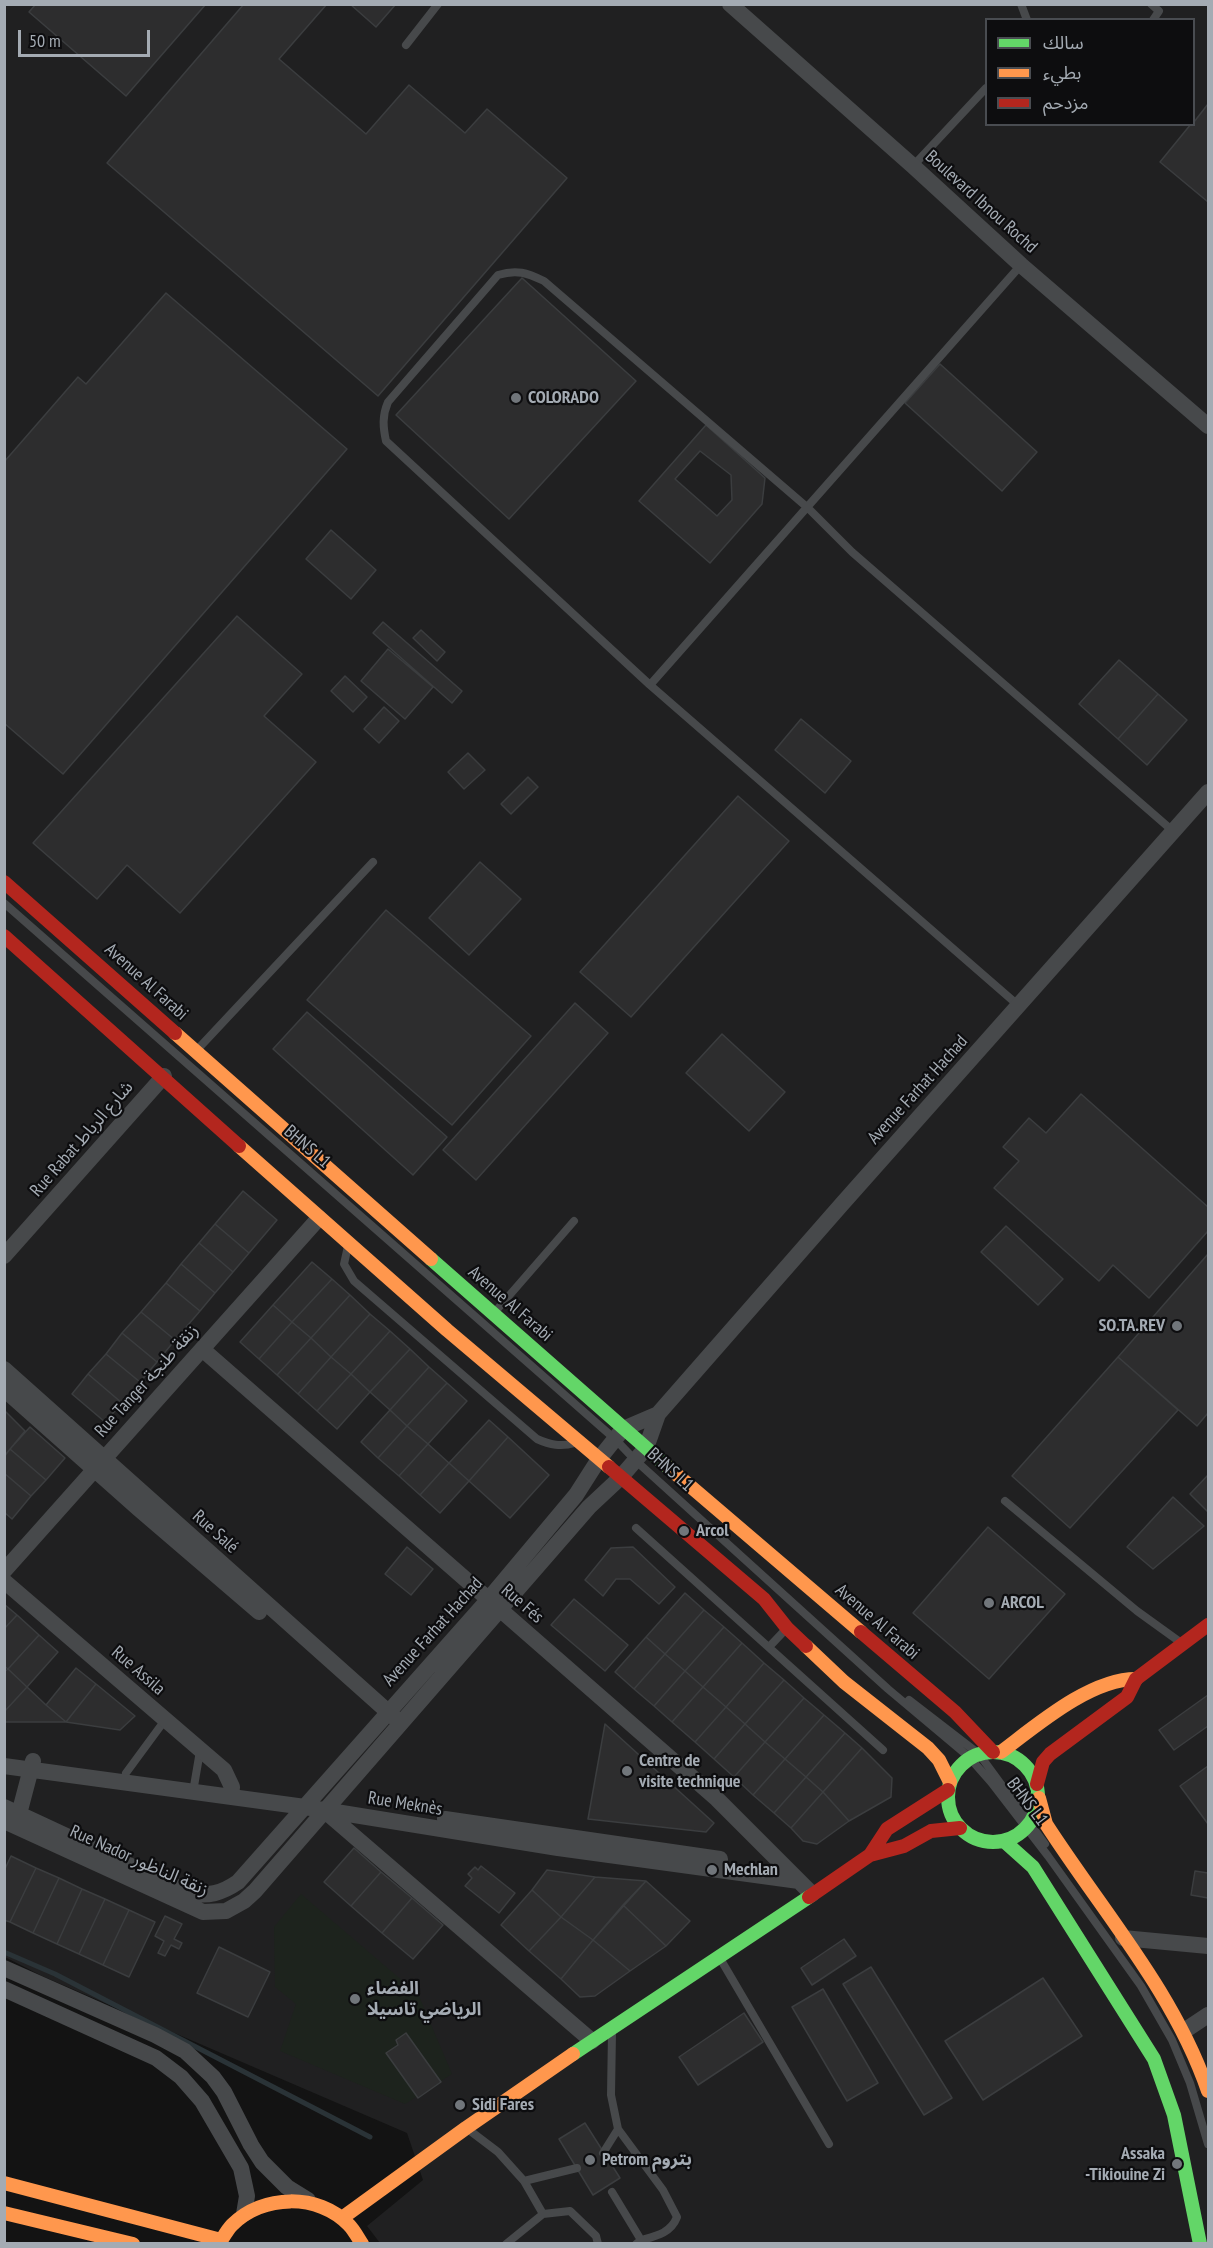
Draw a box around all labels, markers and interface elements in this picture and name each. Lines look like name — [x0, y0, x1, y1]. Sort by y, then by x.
scale bar — [21, 18, 153, 56]
legend — [985, 18, 1195, 126]
text: 50 m — [29, 29, 61, 52]
text: سالك — [1043, 31, 1084, 54]
text: بطيء — [1043, 61, 1081, 84]
text: مزدحم — [1043, 91, 1088, 114]
street label: Boulevard Ibnou Rochd — [921, 146, 1041, 258]
place label: COLORADO — [528, 387, 599, 409]
marker: COLORADO — [509, 391, 523, 405]
street label: Avenue Al Farabi — [100, 939, 192, 1025]
street label: Avenue Farhat Hachad — [863, 1031, 973, 1149]
street label: Rue Rabat شارع الرباط — [26, 1077, 138, 1201]
street label: BHNS L1 — [279, 1121, 335, 1173]
street label: Avenue Al Farabi — [464, 1262, 556, 1346]
place label: SO.TA.REV — [1098, 1315, 1165, 1337]
marker: SO.TA.REV — [1170, 1319, 1184, 1333]
street label: Rue Tanger زنقة طنجة — [91, 1320, 203, 1442]
street label: BHNS L1 — [642, 1444, 698, 1496]
street label: Rue Salé — [188, 1506, 242, 1558]
place label: Arcol — [696, 1520, 729, 1542]
marker: Arcol — [677, 1524, 691, 1538]
street label: Avenue Farhat Hachad — [378, 1573, 488, 1691]
street label: Rue Fés — [497, 1580, 547, 1628]
street label: Avenue Al Farabi — [831, 1580, 923, 1664]
place label: ARCOL — [1001, 1592, 1044, 1614]
marker: ARCOL — [982, 1596, 996, 1610]
street label: Rue Assila — [107, 1642, 169, 1700]
place label: Centre de visite technique — [639, 1750, 740, 1792]
marker: Centre de visite technique — [620, 1764, 634, 1778]
street label: BHNS L1 — [1002, 1774, 1052, 1830]
street label: Rue Meknès — [366, 1787, 444, 1821]
street label: Rue Nador زنقة الناظور — [67, 1821, 211, 1901]
place label: Mechlan — [724, 1859, 778, 1881]
marker: Mechlan — [705, 1863, 719, 1877]
place label: الفضاء الرياضي تاسيلا — [367, 1978, 482, 2020]
marker: الفضاء الرياضي تاسيلا — [348, 1992, 362, 2006]
place label: Sidi Fares — [472, 2094, 534, 2116]
marker: Sidi Fares — [453, 2098, 467, 2112]
place label: Assaka -Tikiouine Zi — [1085, 2143, 1165, 2186]
place label: Petrom بتروم — [602, 2149, 692, 2171]
marker: Petrom بتروم — [583, 2153, 597, 2167]
marker: Assaka -Tikiouine Zi — [1170, 2157, 1184, 2171]

